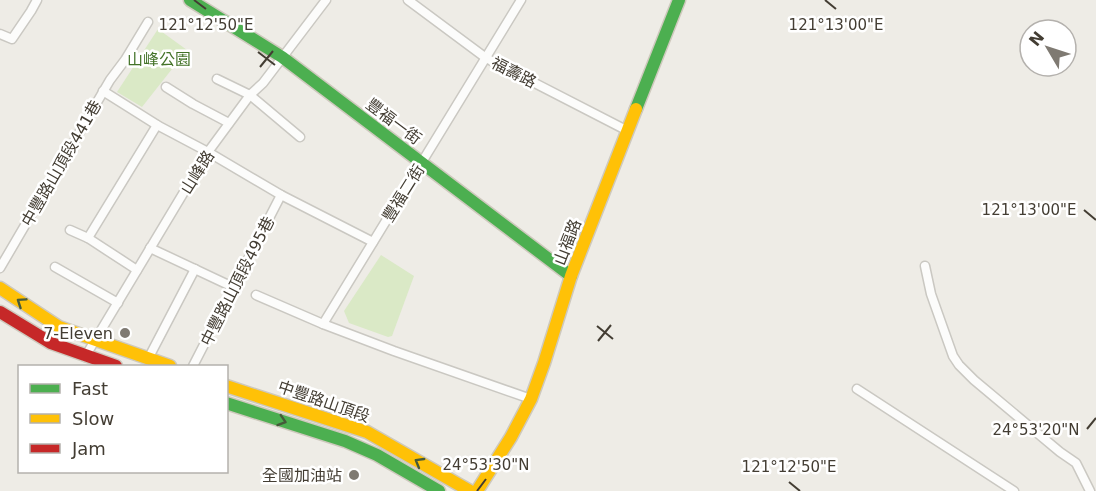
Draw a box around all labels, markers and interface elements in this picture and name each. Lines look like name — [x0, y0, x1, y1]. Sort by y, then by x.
text: 121°12'50"E — [159, 16, 253, 34]
text: 121°13'00"E — [789, 16, 883, 34]
north arrow — [1018, 18, 1078, 78]
text: N — [1025, 28, 1048, 50]
park label: 山峰公園 — [127, 50, 191, 69]
street label: 福壽路 — [488, 53, 539, 92]
street label: 豐福一街 — [362, 95, 425, 148]
street label: 中豐路山頂段441巷 — [18, 97, 105, 230]
street label: 山峰路 — [177, 147, 218, 198]
street label: 豐福二街 — [378, 161, 428, 225]
text: 121°13'00"E — [982, 201, 1076, 219]
street label: 中豐路山頂段495巷 — [197, 213, 278, 349]
street label: 山福路 — [550, 216, 585, 268]
one-way arrow — [16, 298, 27, 309]
place label: 7-Eleven — [43, 324, 113, 343]
marker: 7-Eleven — [118, 326, 132, 340]
legend — [18, 365, 228, 473]
street label: 中豐路山頂段 — [275, 377, 372, 426]
text: Fast — [72, 378, 108, 399]
text: Slow — [72, 408, 114, 429]
one-way arrow — [276, 413, 287, 426]
text: 24°53'20"N — [992, 421, 1080, 439]
text: Jam — [71, 438, 106, 459]
text: 24°53'30"N — [442, 456, 530, 474]
one-way arrow — [415, 458, 425, 469]
text: 121°12'50"E — [742, 458, 836, 476]
place label: 全國加油站 — [262, 466, 342, 485]
marker: 全國加油站 — [347, 468, 361, 482]

